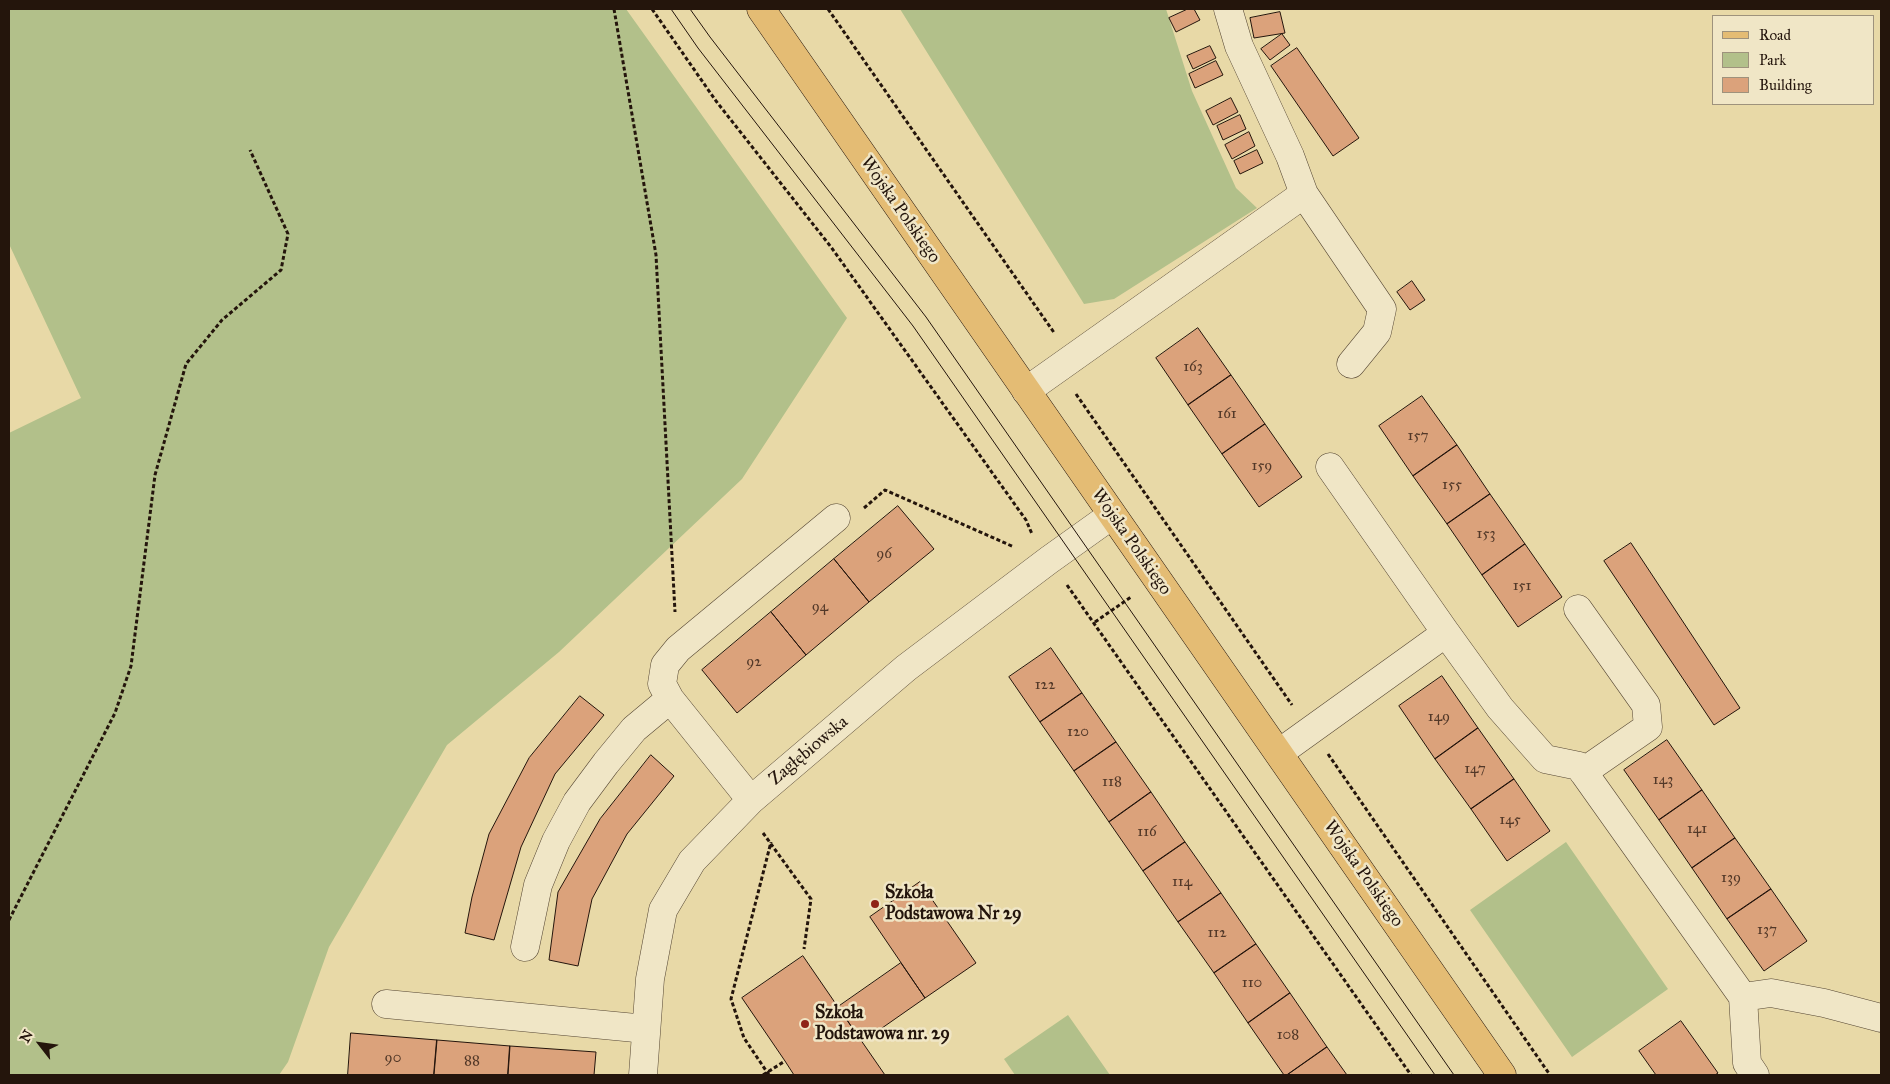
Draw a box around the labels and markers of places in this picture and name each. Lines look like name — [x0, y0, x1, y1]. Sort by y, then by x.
place label: Szkoła Podstawowa Nr 29 — [885, 883, 1022, 926]
marker: Szkoła Podstawowa Nr 29 — [869, 898, 881, 910]
place label: Szkoła Podstawowa nr. 29 — [815, 1003, 950, 1046]
marker: Szkoła Podstawowa nr. 29 — [799, 1018, 811, 1030]

